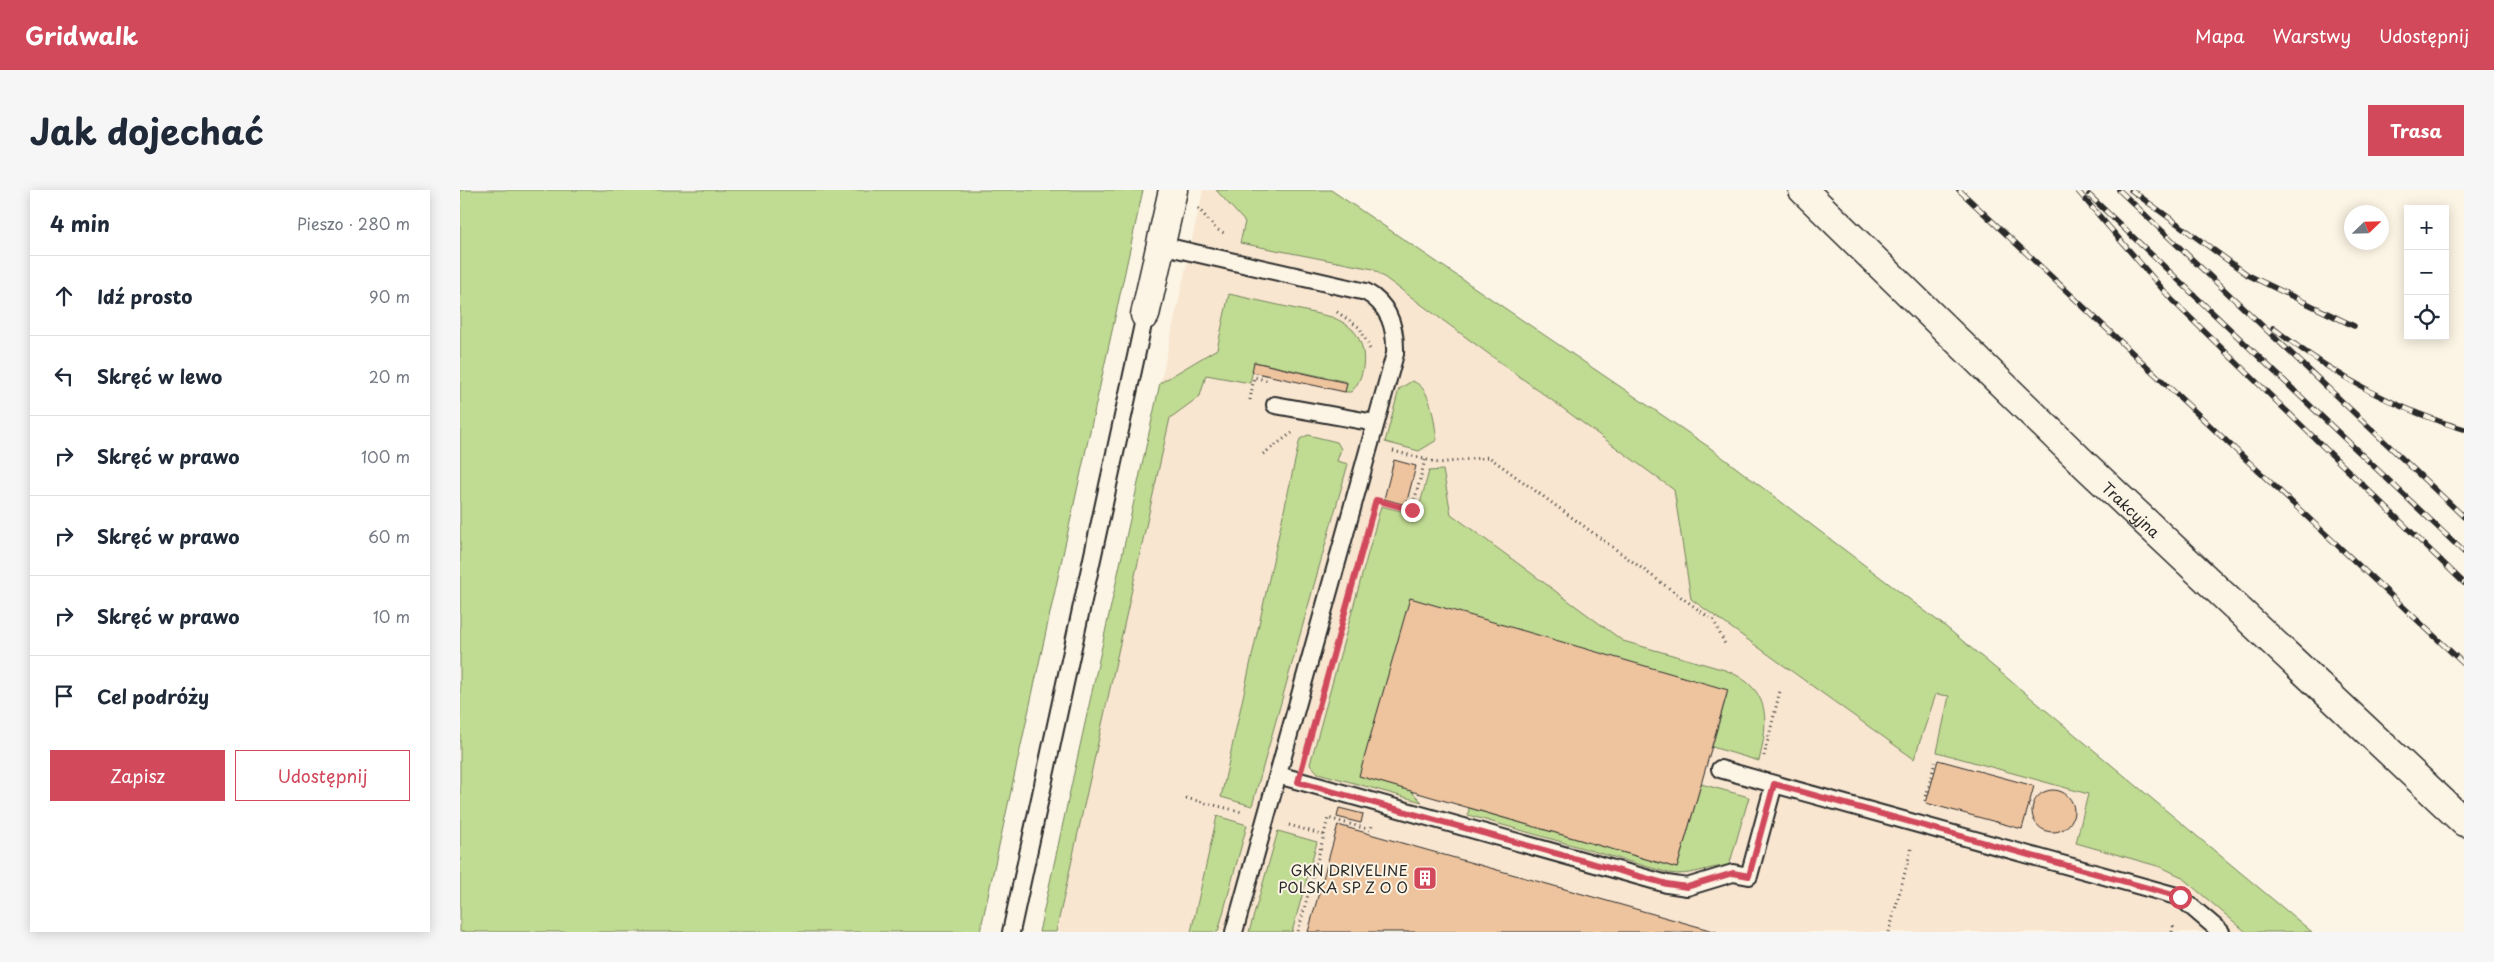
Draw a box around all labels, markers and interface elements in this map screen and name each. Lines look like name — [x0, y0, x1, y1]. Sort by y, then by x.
text: Gridwalk — [25, 17, 138, 53]
text: Mapa — [2195, 22, 2245, 49]
text: Warstwy — [2273, 22, 2351, 49]
text: Udostępnij — [2379, 22, 2469, 49]
text: Jak dojechać — [30, 104, 264, 157]
button: Trasa — [2368, 105, 2464, 156]
north arrow — [2344, 205, 2389, 250]
map controls — [2404, 205, 2449, 340]
button: + — [2404, 205, 2449, 250]
text: 4 min — [50, 207, 110, 239]
text: Pieszo · 280 m — [297, 211, 410, 235]
button: − — [2404, 250, 2449, 295]
icon: ahead — [50, 282, 78, 310]
text: Idź prosto — [97, 282, 193, 310]
text: 90 m — [369, 284, 410, 308]
button: locate — [2404, 295, 2449, 340]
icon: left — [50, 362, 78, 390]
text: Skręć w lewo — [97, 362, 222, 390]
text: 20 m — [369, 364, 410, 388]
icon: right — [50, 442, 78, 470]
text: Skręć w prawo — [97, 442, 240, 470]
text: 100 m — [361, 444, 410, 468]
street label: Trakcyjna — [2097, 476, 2167, 543]
route end — [1401, 499, 1424, 522]
icon: right — [50, 522, 78, 550]
text: Skręć w prawo — [97, 522, 240, 550]
text: 60 m — [368, 524, 410, 548]
icon: right — [50, 602, 78, 630]
text: Skręć w prawo — [97, 602, 240, 630]
text: 10 m — [373, 604, 410, 628]
icon: arrive — [50, 682, 78, 710]
text: Cel podróży — [97, 682, 209, 710]
button: Zapisz — [50, 750, 225, 801]
button: Udostępnij — [235, 750, 410, 801]
place label: GKN DRIVELINE POLSKA SP Z O O — [1278, 858, 1408, 898]
building icon: GKN DRIVELINE POLSKA SP Z O O — [1412, 865, 1438, 891]
route start — [2169, 886, 2192, 909]

